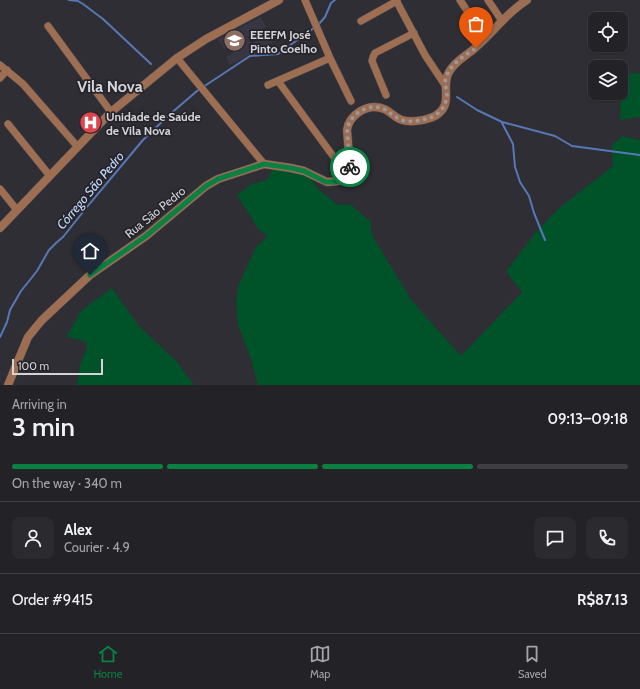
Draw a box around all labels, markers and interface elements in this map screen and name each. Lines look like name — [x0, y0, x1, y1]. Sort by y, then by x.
pin — [459, 7.0, 493, 48]
map controls — [588, 12, 628, 100]
button: locate — [588, 12, 628, 52]
icon: bag — [465, 13, 487, 35]
place label: EEEFM José Pinto Coelho — [250, 27, 317, 56]
school or university icon: EEEFM José Pinto Coelho — [222, 28, 248, 54]
button: layers — [588, 60, 628, 100]
district label: Vila Nova — [77, 77, 143, 96]
place label: Unidade de Saúde de Vila Nova — [106, 109, 201, 138]
hospital icon: Unidade de Saúde de Vila Nova — [78, 110, 104, 136]
courier — [330, 147, 370, 187]
water label: Córrego São Pedro — [53, 148, 127, 232]
icon: bike — [339, 156, 361, 178]
street label: Rua São Pedro — [122, 183, 189, 241]
pin — [73, 234, 107, 275]
icon: home — [79, 240, 101, 262]
scale bar — [12, 357, 103, 376]
text: 100 m — [18, 359, 49, 373]
text: Arriving in — [12, 396, 67, 412]
text: 09:13–09:18 — [547, 410, 628, 428]
text: 3 min — [12, 411, 75, 443]
text: On the way · 340 m — [12, 475, 122, 491]
button: person — [12, 517, 54, 559]
button: chat — [534, 517, 576, 559]
button: phone — [586, 517, 628, 559]
text: Alex — [64, 521, 92, 539]
text: Courier · 4.9 — [64, 539, 130, 555]
text: Order #9415 — [12, 591, 93, 609]
text: R$87.13 — [577, 591, 628, 609]
tab: Home — [93, 643, 122, 681]
tab: Map — [309, 643, 331, 681]
tab: Saved — [518, 643, 547, 681]

